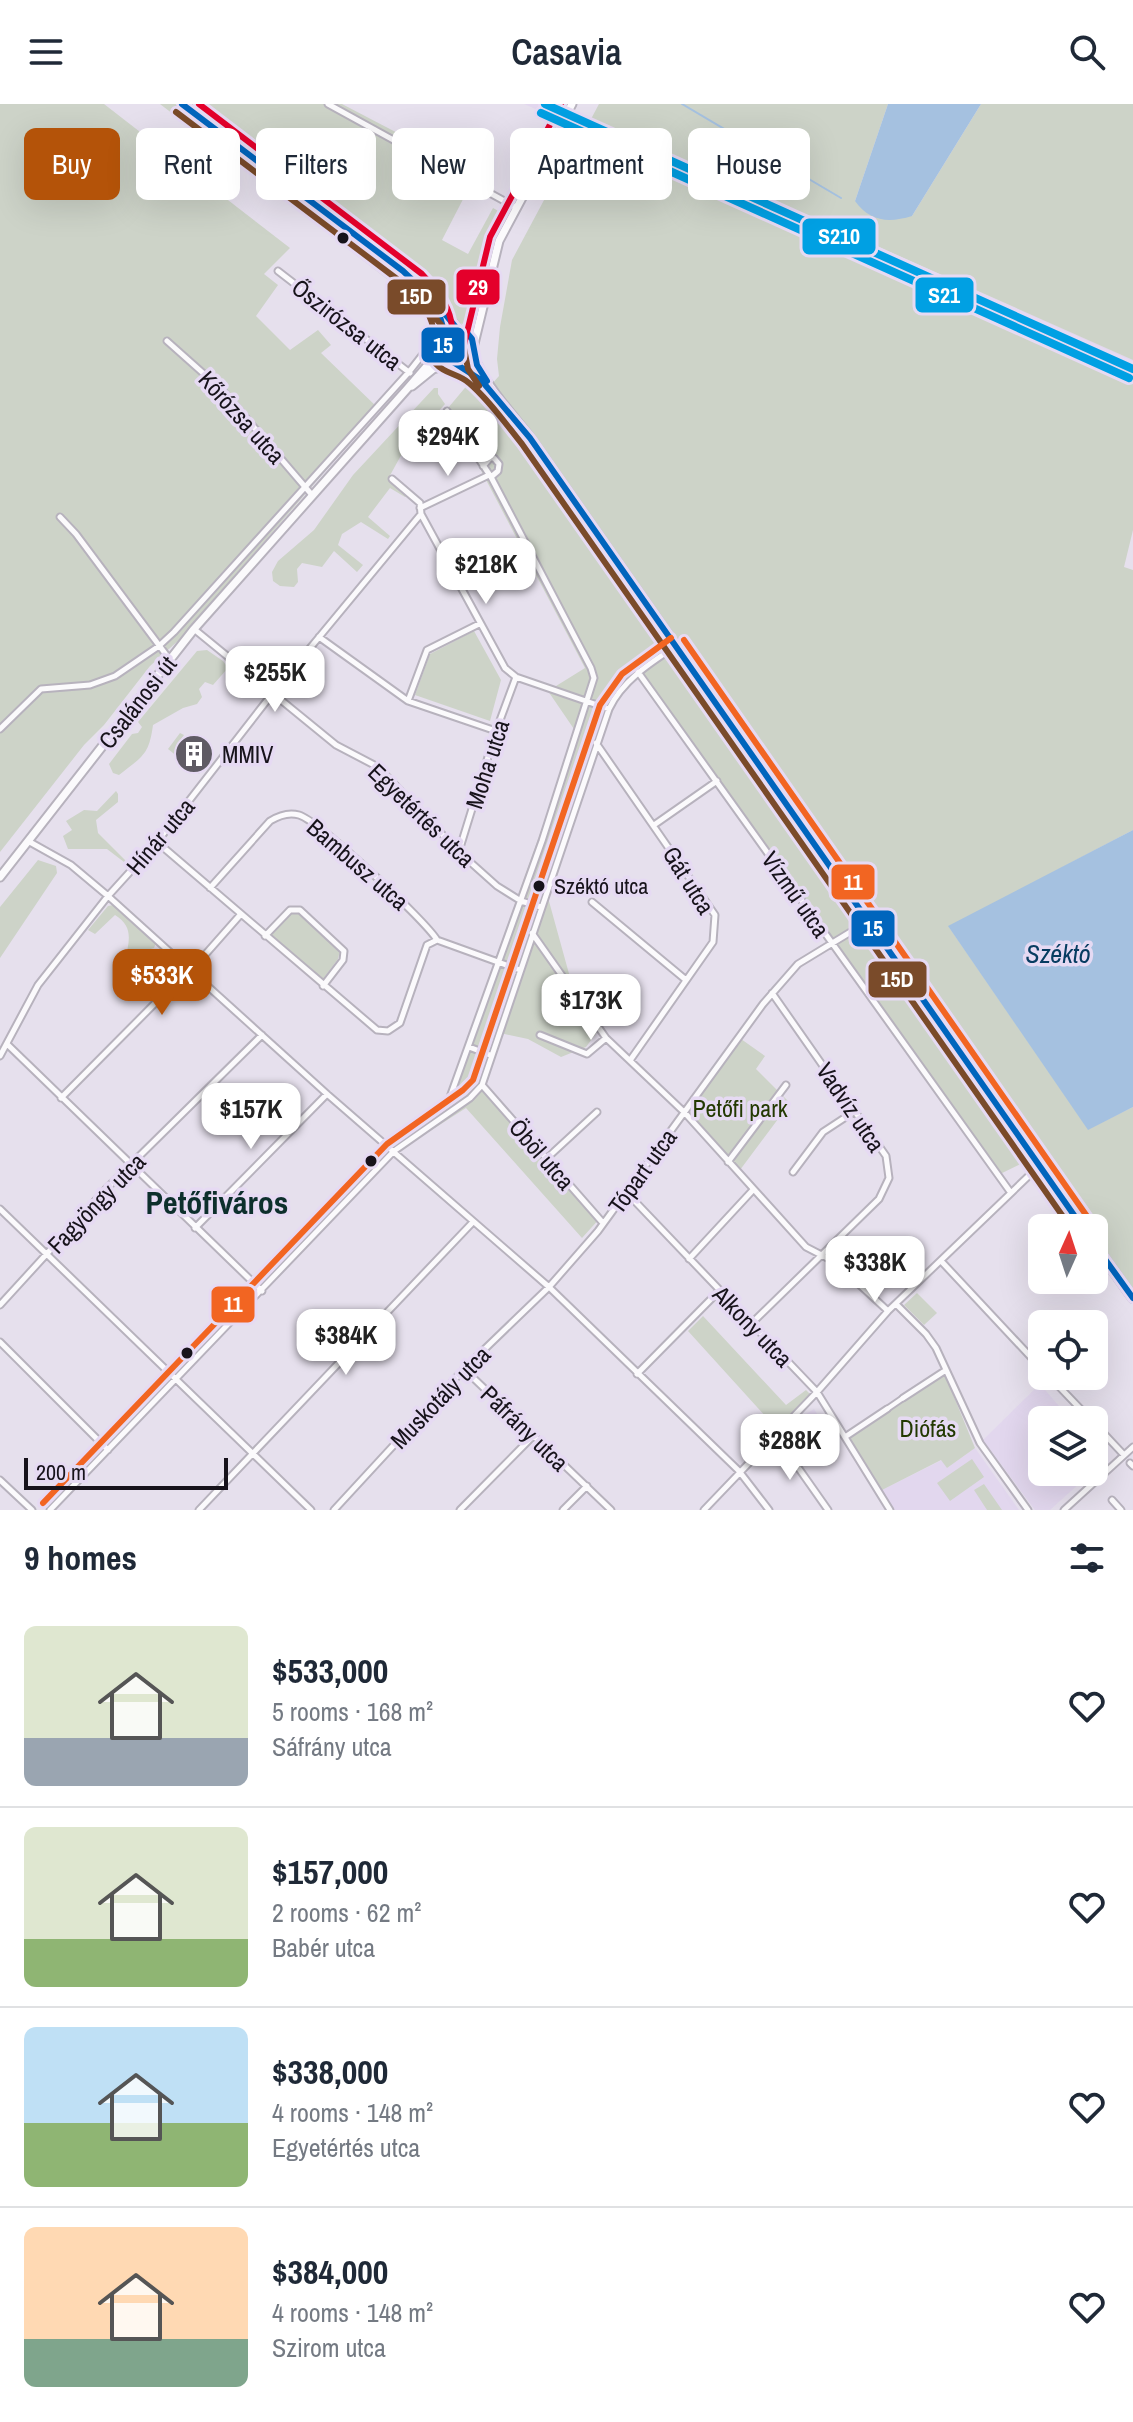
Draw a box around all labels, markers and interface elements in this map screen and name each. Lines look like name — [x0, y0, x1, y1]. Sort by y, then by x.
text: Casavia — [511, 28, 622, 76]
icon: menu — [24, 30, 68, 74]
icon: search — [1065, 30, 1109, 74]
chip: Buy — [24, 128, 120, 200]
chip: Rent — [136, 128, 240, 200]
chip: Filters — [256, 128, 376, 200]
chip: New — [392, 128, 494, 200]
chip: Apartment — [510, 128, 672, 200]
chip: House — [688, 128, 810, 200]
line badge: S210 — [801, 217, 877, 256]
text: S210 — [818, 221, 860, 251]
unlabelled marker — [335, 230, 351, 246]
line badge: 29 — [455, 268, 501, 306]
street label: Őszirózsa utca — [285, 271, 409, 377]
text: 29 — [468, 272, 488, 302]
line badge: S21 — [914, 276, 975, 314]
line badge: 15D — [386, 278, 447, 316]
text: S21 — [928, 280, 961, 310]
text: 15D — [399, 281, 433, 311]
line badge: 15 — [420, 326, 466, 364]
text: 15 — [433, 330, 453, 360]
street label: Kőrózsa utca — [192, 364, 292, 470]
pin: $294K — [392, 410, 504, 478]
text: $294K — [417, 418, 479, 453]
pin: $218K — [430, 538, 542, 606]
text: $218K — [455, 546, 517, 581]
pin: $255K — [219, 646, 331, 714]
street label: Csalánosi út — [91, 649, 184, 755]
text: $255K — [244, 654, 306, 689]
street label: Moha utca — [458, 715, 516, 813]
building icon: MMIV — [173, 733, 215, 775]
place label: MMIV — [222, 738, 273, 770]
street label: Egyetértés utca — [362, 756, 482, 874]
street label: Hínár utca — [119, 791, 201, 881]
street label: Bambusz utca — [300, 811, 416, 917]
street label: Gát utca — [656, 840, 722, 920]
street label: Vízmű utca — [755, 845, 837, 943]
line badge: 11 — [830, 863, 876, 901]
text: 11 — [843, 867, 864, 897]
place label: Széktó utca — [554, 871, 648, 901]
marker: Széktó utca — [531, 878, 547, 894]
line badge: 15 — [850, 909, 896, 948]
text: 15 — [863, 913, 883, 943]
water label: Széktó — [1025, 936, 1091, 971]
pin: $533K — [106, 949, 218, 1017]
text: $533K — [131, 957, 193, 992]
line badge: 15D — [867, 960, 928, 999]
text: 15D — [880, 964, 914, 994]
pin: $173K — [535, 974, 647, 1042]
text: $173K — [560, 982, 622, 1017]
street label: Vadvíz utca — [809, 1056, 893, 1158]
pin: $157K — [195, 1083, 307, 1151]
text: $157K — [220, 1091, 282, 1126]
park label: Petőfi park — [692, 1092, 788, 1124]
street label: Öböl utca — [502, 1112, 582, 1196]
street label: Tópart utca — [600, 1122, 684, 1220]
street label: Fagyöngy utca — [40, 1146, 152, 1260]
unlabelled marker — [363, 1153, 379, 1169]
district label: Petőfiváros — [146, 1181, 288, 1224]
north arrow — [1028, 1214, 1108, 1294]
map controls — [1028, 1214, 1108, 1486]
pin: $338K — [819, 1236, 931, 1304]
text: $338K — [844, 1244, 906, 1279]
street label: Alkony utca — [705, 1278, 800, 1374]
line badge: 11 — [210, 1285, 256, 1324]
text: 11 — [223, 1289, 244, 1319]
pin: $384K — [290, 1309, 402, 1377]
button: locate — [1028, 1310, 1108, 1390]
text: $384K — [315, 1317, 377, 1352]
street label: Muskotály utca — [383, 1339, 497, 1455]
unlabelled marker — [179, 1345, 195, 1361]
street label: Páfrány utca — [474, 1378, 576, 1478]
button: layers — [1028, 1406, 1108, 1486]
park label: Diófás — [900, 1412, 956, 1444]
pin: $288K — [734, 1414, 846, 1482]
text: $288K — [759, 1422, 821, 1457]
scale bar — [24, 1454, 228, 1490]
text: 200 m — [36, 1457, 86, 1487]
text: 9 homes — [24, 1535, 137, 1581]
icon: filters — [1065, 1536, 1109, 1580]
text: $533,000 — [272, 1648, 388, 1694]
icon: home — [88, 1658, 184, 1754]
icon: heart — [1065, 1684, 1109, 1728]
text: 5 rooms · 168 m² — [272, 1694, 433, 1729]
text: Sáfrány utca — [272, 1729, 392, 1764]
text: $157,000 — [272, 1849, 388, 1895]
icon: home — [88, 1859, 184, 1955]
icon: heart — [1065, 1885, 1109, 1929]
text: 2 rooms · 62 m² — [272, 1895, 421, 1930]
text: Babér utca — [272, 1930, 375, 1965]
text: $338,000 — [272, 2049, 388, 2095]
icon: home — [88, 2059, 184, 2155]
icon: heart — [1065, 2085, 1109, 2129]
text: 4 rooms · 148 m² — [272, 2095, 433, 2130]
text: Egyetértés utca — [272, 2130, 420, 2165]
text: $384,000 — [272, 2249, 388, 2295]
icon: home — [88, 2259, 184, 2355]
icon: heart — [1065, 2285, 1109, 2329]
text: 4 rooms · 148 m² — [272, 2295, 433, 2330]
text: Szirom utca — [272, 2330, 386, 2365]

